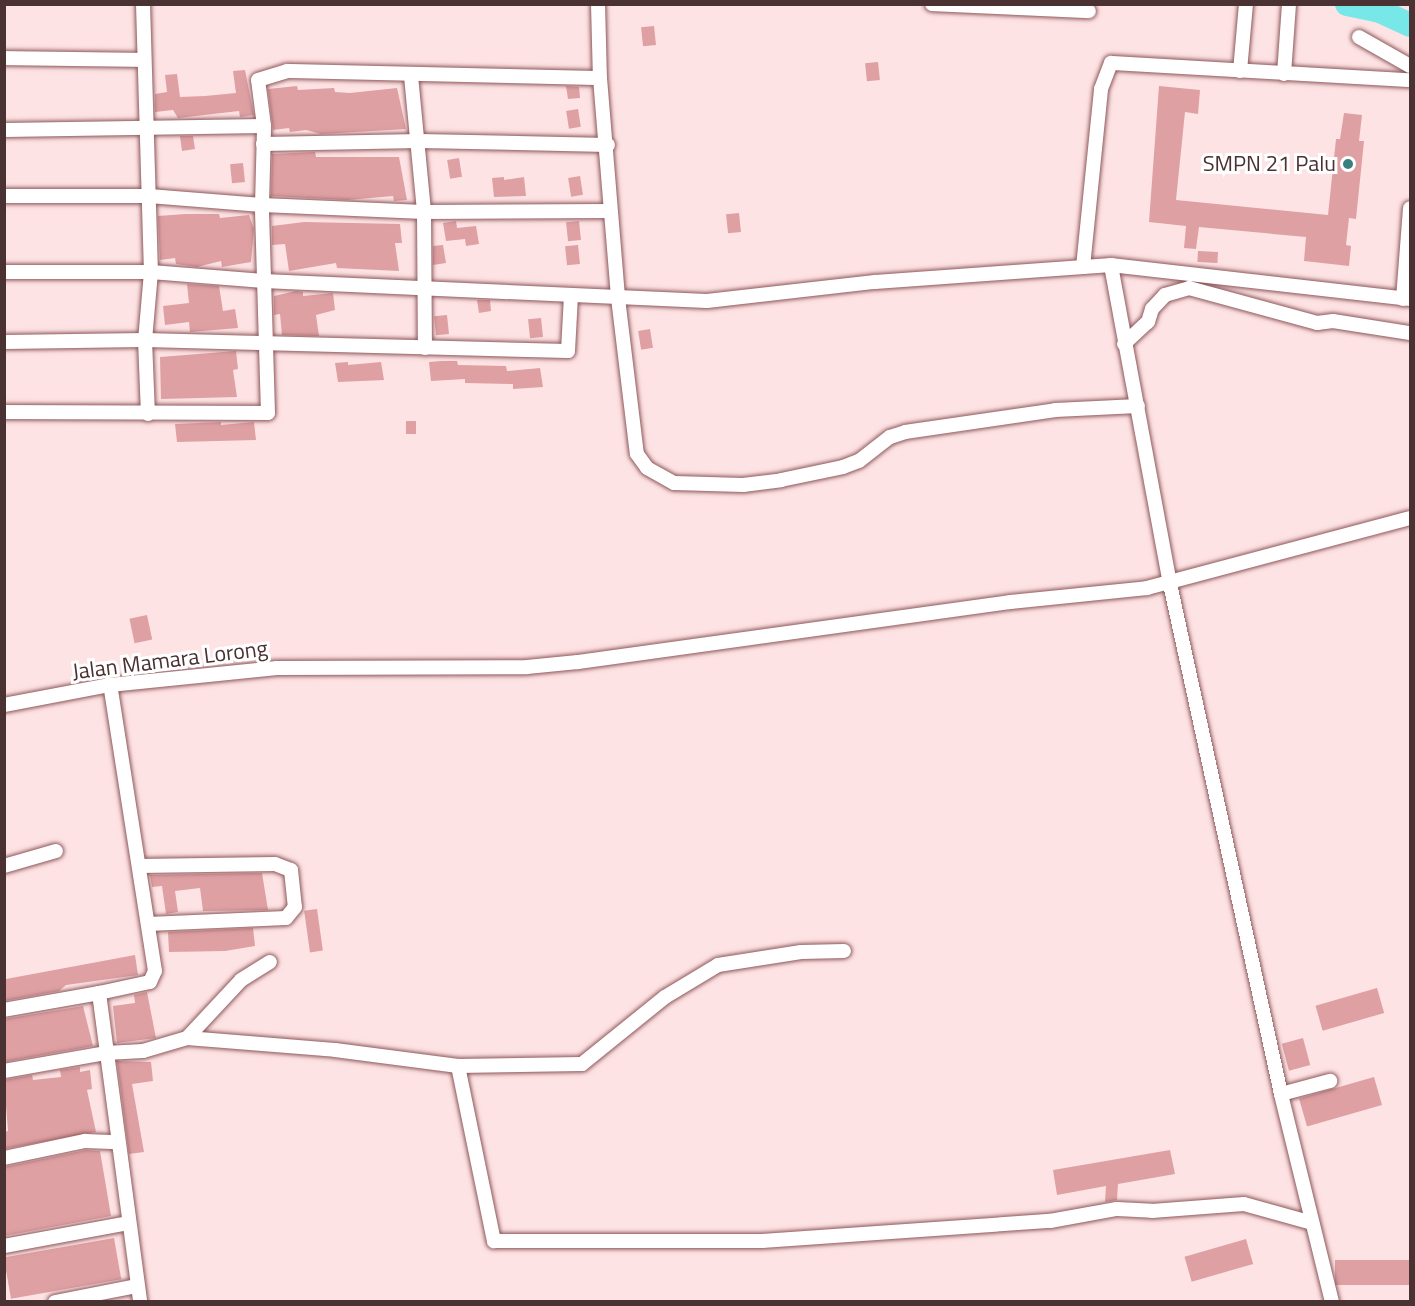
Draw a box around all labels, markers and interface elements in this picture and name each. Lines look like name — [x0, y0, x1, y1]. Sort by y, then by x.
place label: SMPN 21 Palu — [1203, 151, 1336, 177]
marker: SMPN 21 Palu — [1341, 157, 1355, 171]
street label: Jalan Mamara Lorong — [71, 635, 269, 685]

